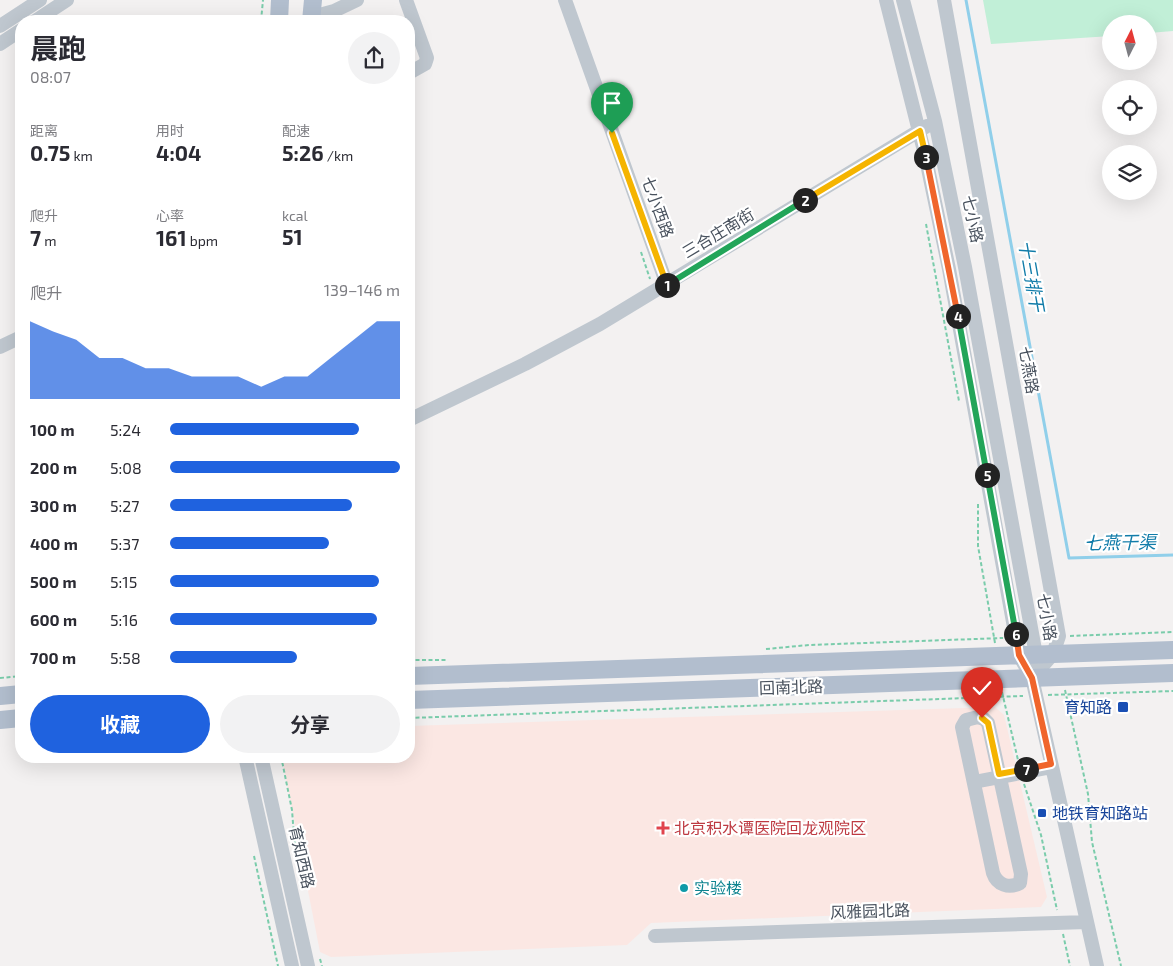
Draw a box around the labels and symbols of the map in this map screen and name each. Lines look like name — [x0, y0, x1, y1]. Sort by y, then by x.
north arrow — [1102, 15, 1158, 70]
pin — [591, 82, 633, 133]
pin: 3 — [914, 144, 938, 170]
street label: 七小西路 — [639, 174, 678, 240]
pin: 2 — [792, 188, 818, 212]
street label: 七小路 — [959, 193, 988, 244]
street label: 三合庄南街 — [679, 204, 757, 261]
water label: 十三排干 — [1015, 238, 1049, 315]
pin: 1 — [654, 272, 680, 298]
pin: 4 — [946, 304, 970, 328]
street label: 七燕路 — [1016, 345, 1043, 395]
pin: 5 — [974, 462, 1000, 488]
water label: 七燕干渠 — [1084, 530, 1159, 554]
street label: 七小路 — [1034, 592, 1061, 642]
pin: 6 — [1004, 622, 1028, 646]
pin — [961, 667, 1003, 718]
street label: 回南北路 — [759, 676, 823, 697]
place label: 育知路 — [1064, 697, 1112, 716]
marker: 育知路 — [1116, 700, 1130, 714]
pin: 7 — [1014, 756, 1038, 782]
place label: 地铁育知路站 — [1052, 803, 1148, 822]
marker: 地铁育知路站 — [1036, 807, 1048, 819]
place label: 北京积水谭医院回龙观院区 — [674, 818, 866, 837]
marker: 北京积水谭医院回龙观院区 — [656, 821, 670, 835]
street label: 育知西路 — [286, 824, 319, 890]
place label: 实验楼 — [694, 878, 742, 897]
marker: 实验楼 — [678, 882, 690, 894]
street label: 风雅园北路 — [830, 900, 910, 921]

